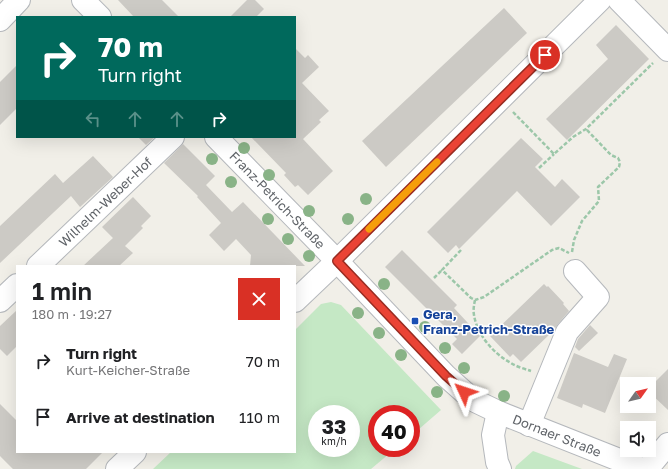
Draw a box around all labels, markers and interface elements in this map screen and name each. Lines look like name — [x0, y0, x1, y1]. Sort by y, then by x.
text: 70 m — [98, 30, 163, 63]
icon: right — [32, 32, 84, 84]
pin — [528, 38, 562, 72]
icon: arrive — [534, 44, 556, 66]
text: Turn right — [98, 64, 182, 86]
icon: left — [82, 108, 104, 130]
icon: ahead — [124, 108, 146, 130]
icon: ahead — [166, 108, 188, 130]
icon: right — [208, 108, 230, 130]
street label: Franz-Petrich-Straße — [226, 148, 329, 252]
street label: Wilhelm-Weber-Hof — [55, 153, 155, 250]
text: 1 min — [32, 276, 92, 305]
button: close — [238, 278, 280, 320]
text: 180 m · 19:27 — [32, 306, 112, 322]
place label: Gera, Franz-Petrich-Straße — [423, 306, 555, 337]
marker: Gera, Franz-Petrich-Straße — [410, 316, 420, 326]
text: Turn right — [66, 344, 137, 362]
icon: right — [32, 350, 54, 372]
text: 70 m — [246, 352, 280, 370]
text: Kurt-Keicher-Straße — [66, 362, 190, 378]
position arrow — [443, 371, 485, 413]
north arrow — [620, 377, 656, 413]
map controls — [620, 377, 656, 457]
speed limit sign: 40 — [368, 405, 420, 457]
icon: arrive — [32, 406, 54, 428]
text: Arrive at destination — [66, 408, 215, 426]
text: 110 m — [239, 408, 280, 426]
street label: Dornaer Straße — [510, 411, 604, 460]
text: 33 — [322, 414, 346, 438]
button: sound — [620, 421, 656, 457]
text: km/h — [321, 435, 347, 447]

